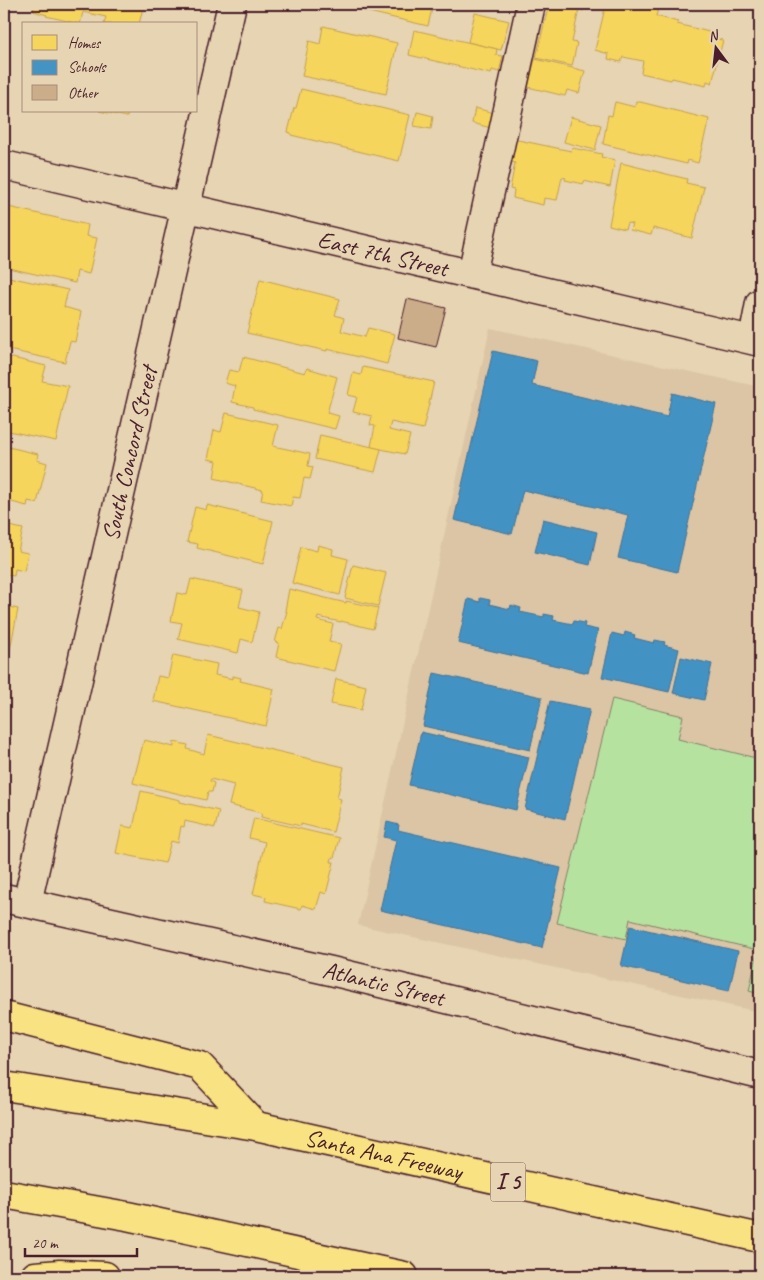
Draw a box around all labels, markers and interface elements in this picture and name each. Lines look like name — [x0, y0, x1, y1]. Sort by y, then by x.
legend — [22, 22, 198, 112]
north arrow — [692, 22, 742, 72]
text: N — [706, 26, 721, 45]
text: Homes — [68, 34, 102, 53]
text: Schools — [68, 58, 107, 77]
text: Other — [68, 84, 99, 103]
street label: East 7th Street — [315, 224, 453, 284]
street label: South Concord Street — [95, 361, 165, 543]
street label: Atlantic Street — [320, 955, 449, 1013]
street label: Santa Ana Freeway — [302, 1122, 467, 1187]
road number: I 5 — [490, 1162, 526, 1202]
scale bar — [25, 1225, 138, 1257]
text: 20 m — [32, 1234, 59, 1253]

